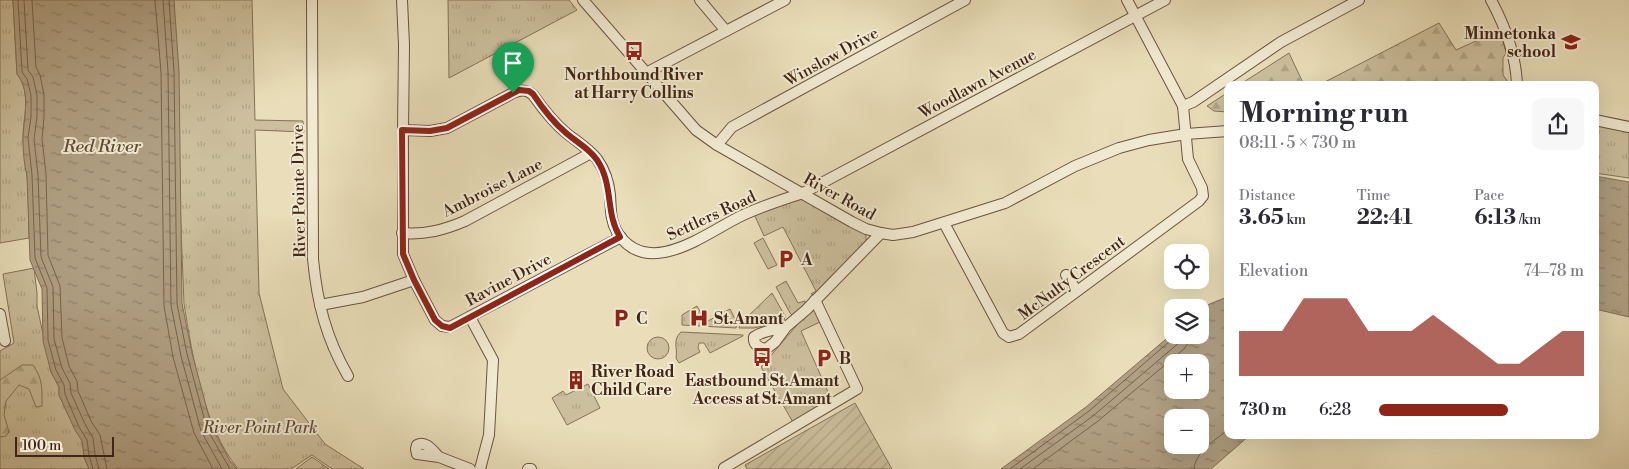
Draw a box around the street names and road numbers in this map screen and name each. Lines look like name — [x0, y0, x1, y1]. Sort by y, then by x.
street label: Winslow Drive — [780, 23, 882, 91]
street label: Woodlawn Avenue — [915, 45, 1039, 124]
street label: River Pointe Drive — [288, 124, 310, 258]
street label: Ambroise Lane — [438, 154, 546, 222]
street label: River Road — [800, 169, 879, 225]
street label: Settlers Road — [664, 187, 759, 245]
street label: McNulty Crescent — [1014, 231, 1129, 325]
street label: Ravine Drive — [462, 249, 555, 311]

